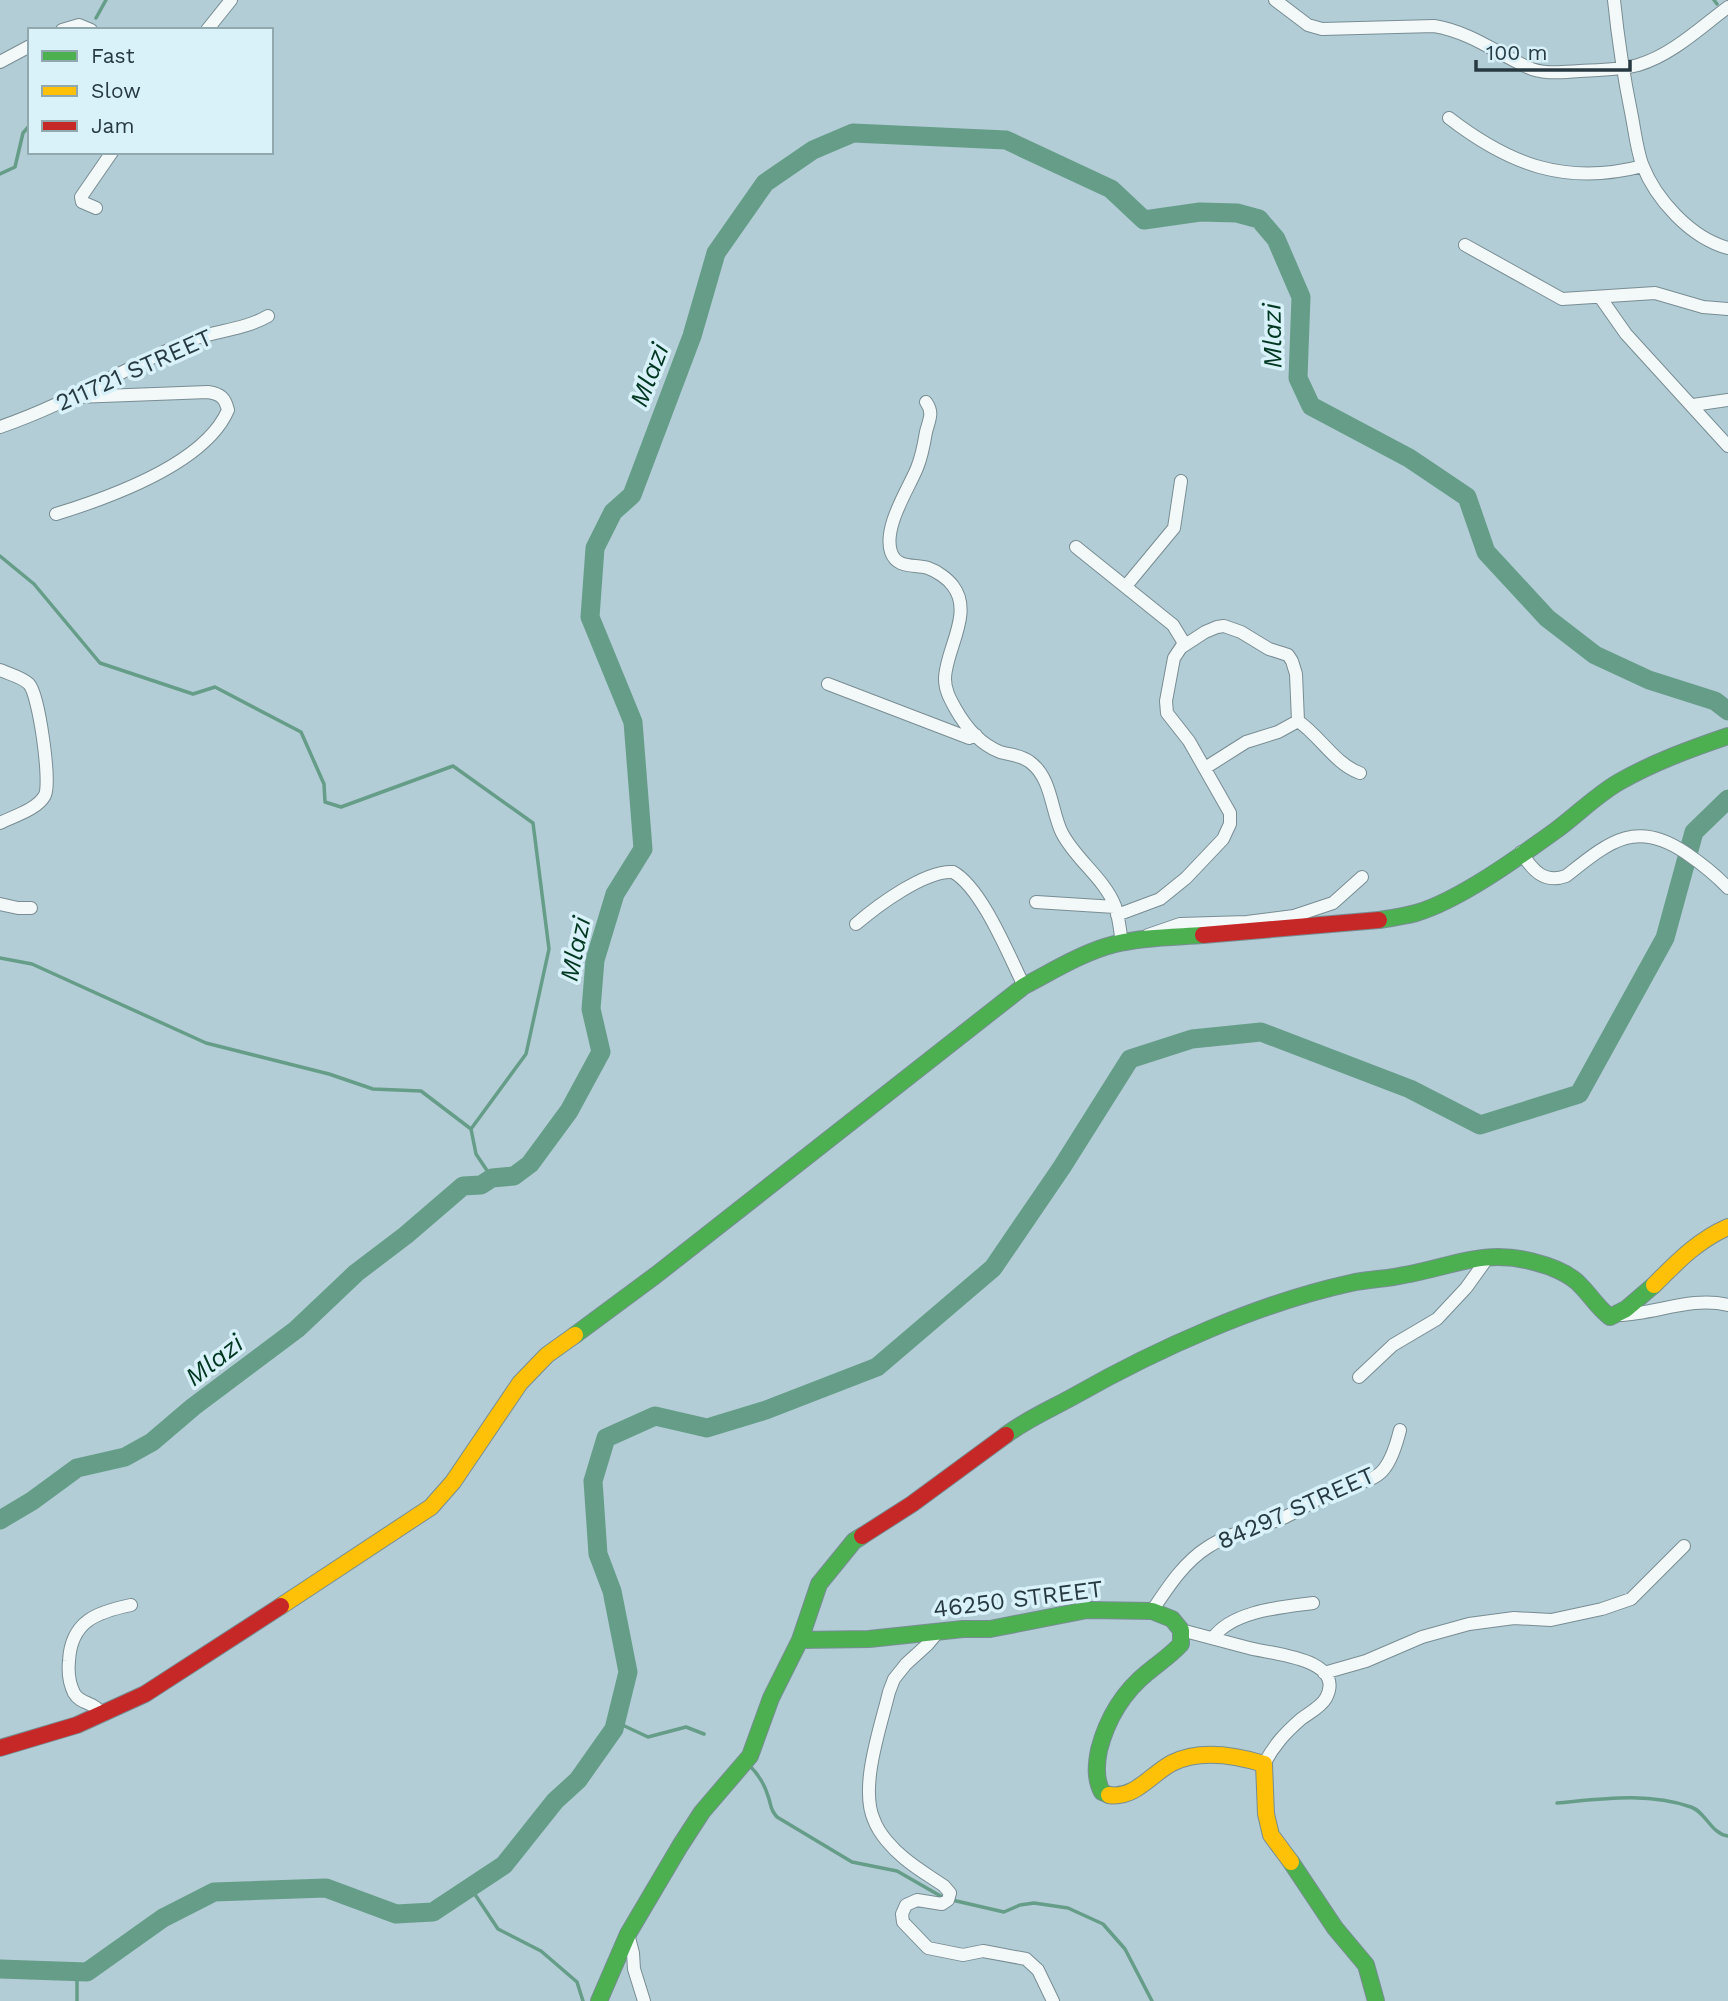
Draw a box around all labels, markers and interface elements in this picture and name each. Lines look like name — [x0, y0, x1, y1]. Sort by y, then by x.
legend — [28, 28, 273, 154]
scale bar — [1476, 28, 1630, 72]
text: 100 m — [1486, 40, 1548, 65]
text: Fast — [91, 43, 135, 68]
text: Slow — [91, 78, 141, 103]
text: Jam — [91, 113, 134, 138]
water label: Mlazi — [1256, 302, 1288, 369]
street label: 211721 STREET — [52, 323, 216, 417]
water label: Mlazi — [623, 338, 675, 411]
water label: Mlazi — [554, 913, 597, 984]
water label: Mlazi — [179, 1327, 250, 1392]
street label: 84297 STREET — [1213, 1461, 1379, 1555]
street label: 46250 STREET — [932, 1575, 1104, 1623]

